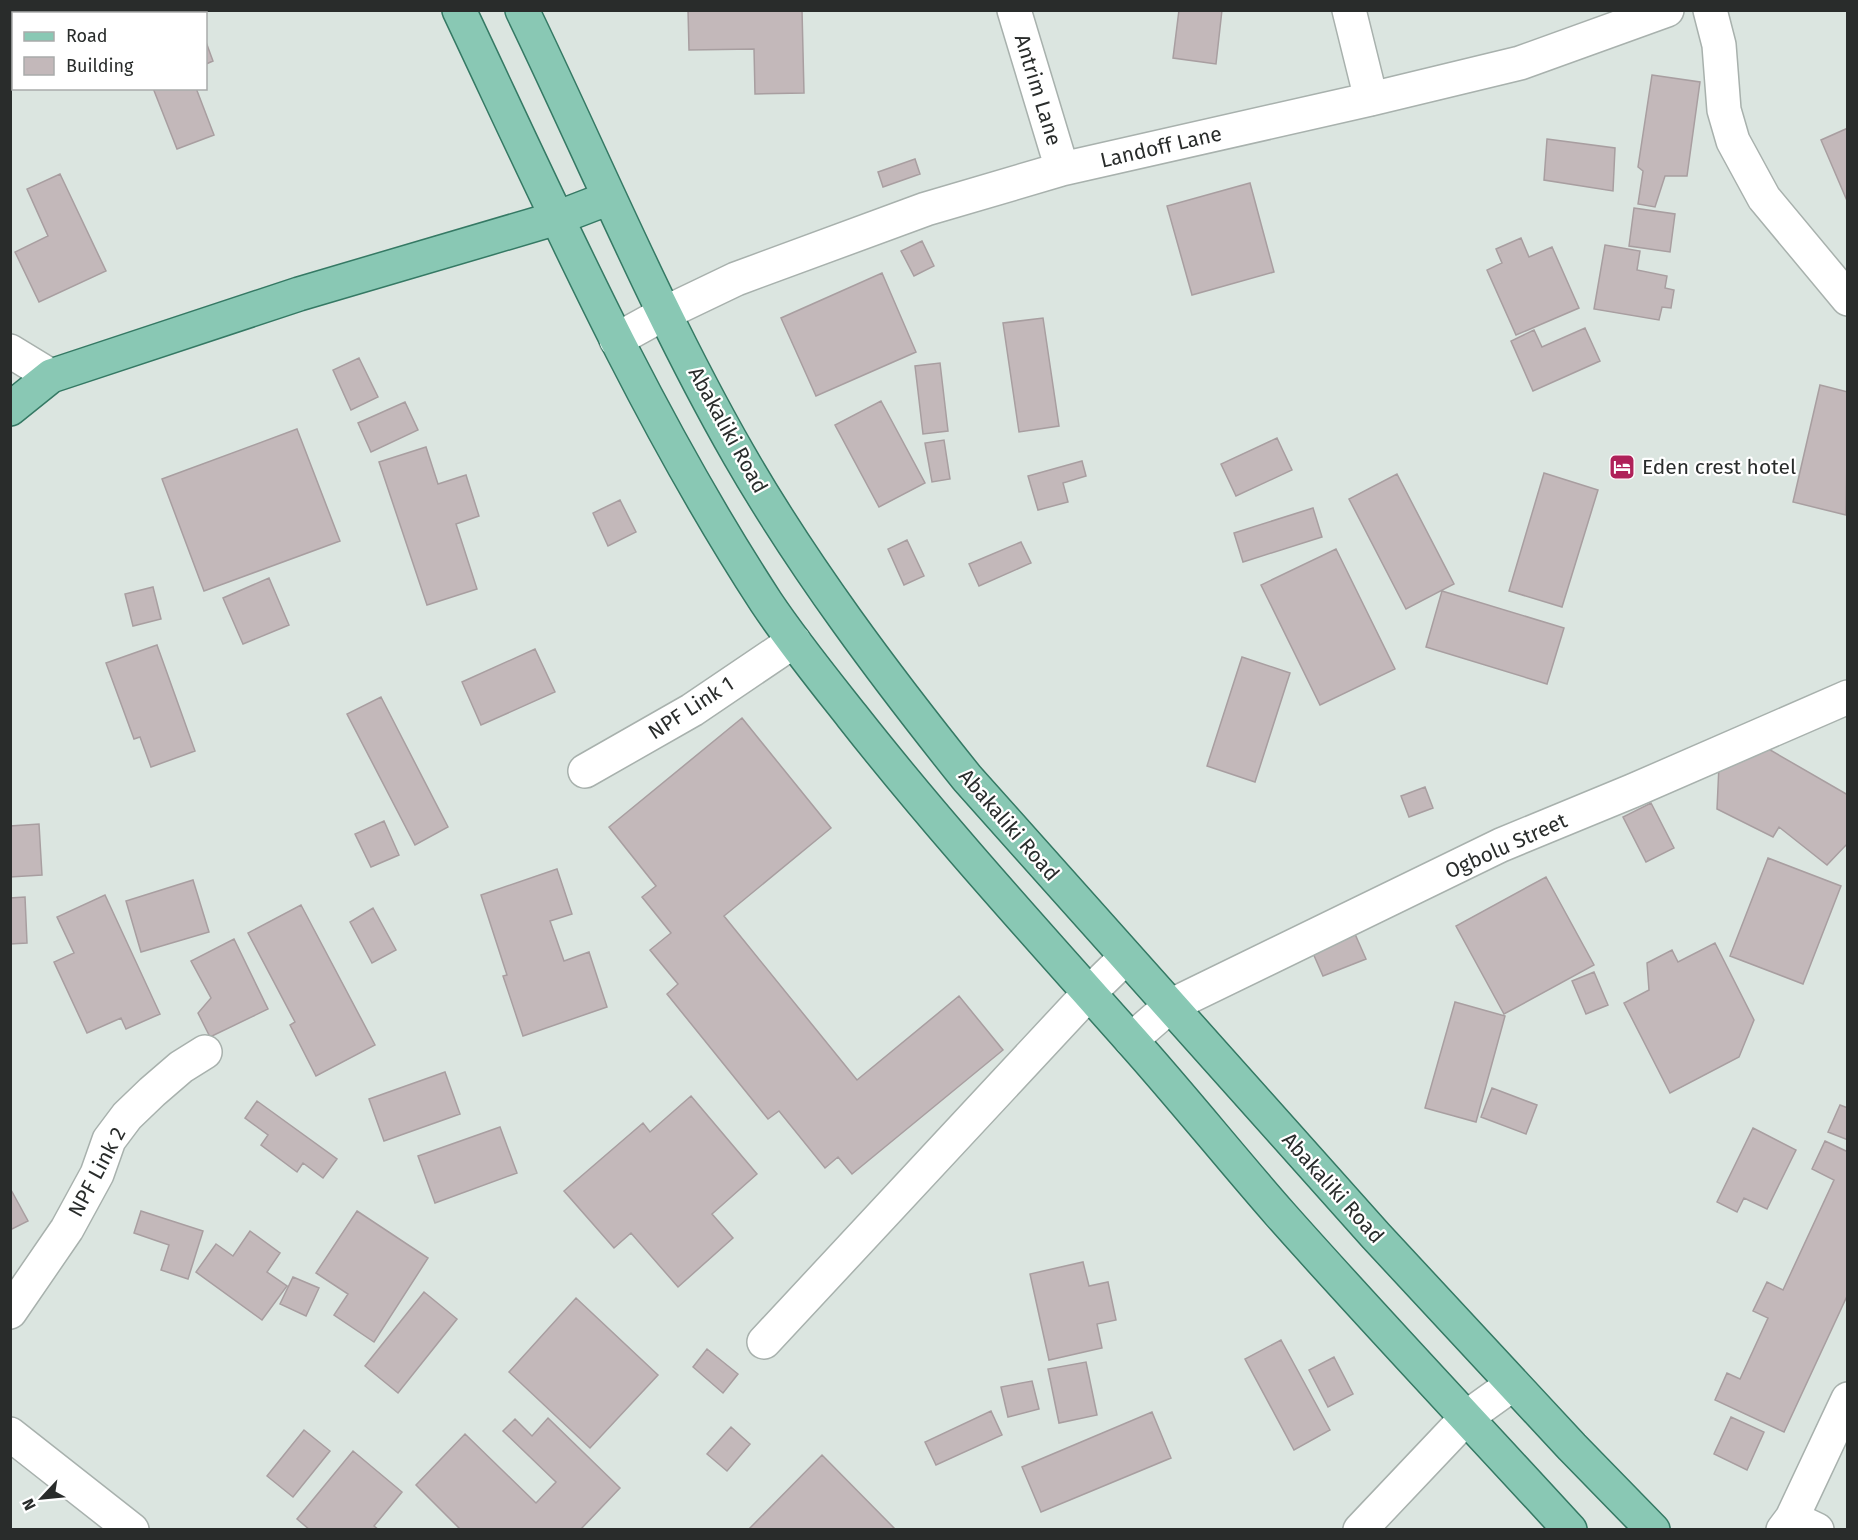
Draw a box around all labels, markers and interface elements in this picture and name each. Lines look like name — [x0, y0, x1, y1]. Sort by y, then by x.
legend — [12, 12, 207, 90]
text: Road — [66, 25, 108, 47]
street label: Antrim Lane — [1009, 31, 1067, 149]
text: Building — [66, 55, 134, 77]
street label: Landoff Lane — [1098, 120, 1224, 174]
street label: Abakaliki Road — [683, 362, 773, 498]
hotel icon: Eden crest hotel — [1607, 452, 1637, 482]
place label: Eden crest hotel — [1642, 454, 1796, 480]
street label: NPF Link 1 — [643, 671, 739, 745]
street label: Abakaliki Road — [953, 764, 1065, 886]
street label: Ogbolu Street — [1441, 807, 1572, 885]
street label: NPF Link 2 — [63, 1123, 131, 1221]
street label: Abakaliki Road — [1276, 1127, 1390, 1249]
north arrow — [12, 1468, 72, 1528]
text: N — [18, 1495, 40, 1513]

